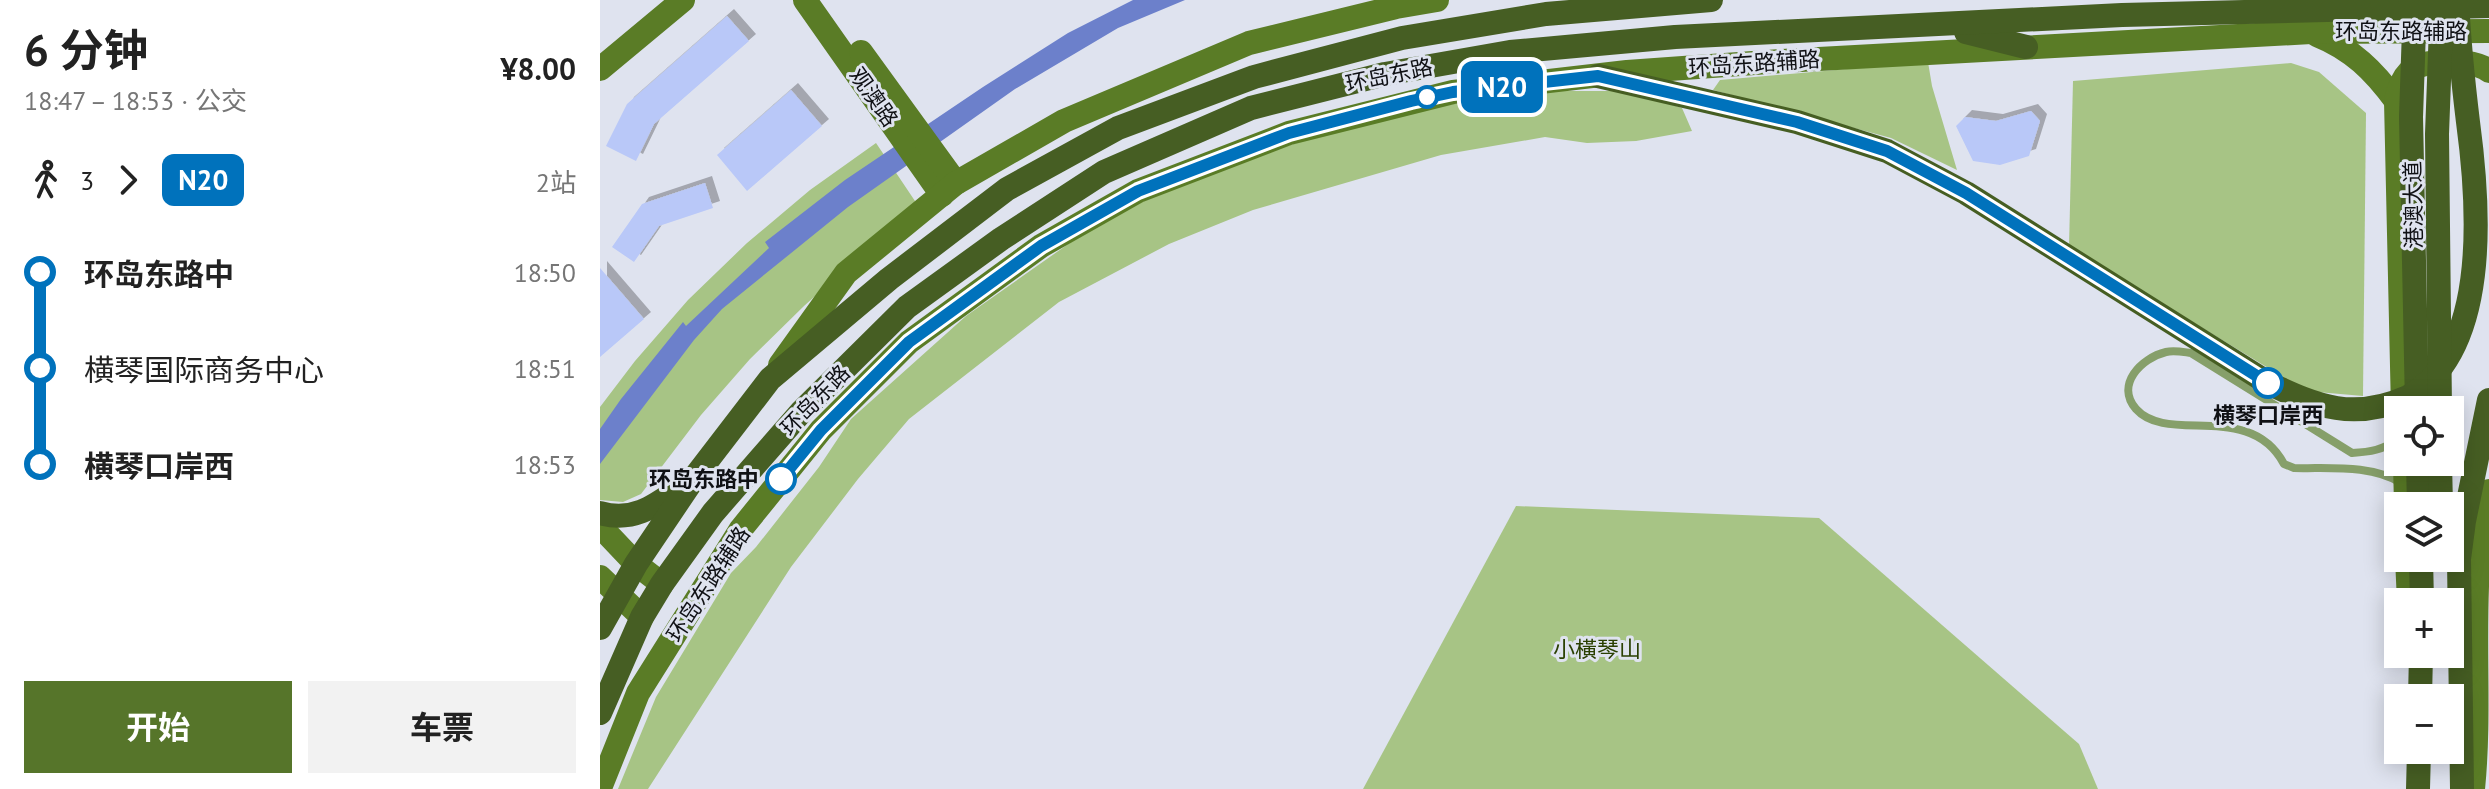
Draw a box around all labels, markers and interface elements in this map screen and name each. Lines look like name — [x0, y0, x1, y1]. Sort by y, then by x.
street label: 环岛东路辅路 — [2335, 17, 2467, 45]
text: 6 分钟 — [24, 21, 148, 78]
street label: 环岛东路辅路 — [1687, 44, 1821, 82]
text: ¥8.00 — [501, 49, 576, 88]
street label: 环岛东路 — [1343, 52, 1435, 98]
line badge: N20 — [1456, 61, 1548, 113]
street label: 观澳路 — [844, 62, 904, 132]
text: N20 — [1477, 68, 1527, 105]
text: 18:47 – 18:53 · 公交 — [24, 84, 247, 117]
unlabelled marker — [1416, 86, 1438, 108]
icon: walk — [24, 158, 68, 202]
icon: forward — [106, 158, 150, 202]
text: N20 — [178, 161, 228, 198]
street label: 港澳大道 — [2398, 161, 2428, 249]
text: 3 — [80, 164, 94, 197]
text: 2站 — [536, 166, 576, 199]
text: 环岛东路中 — [84, 254, 234, 293]
text: 18:50 — [514, 256, 576, 289]
text: 横琴国际商务中心 — [84, 350, 324, 389]
text: 18:51 — [514, 352, 576, 385]
street label: 环岛东路 — [774, 359, 856, 441]
marker: 横琴口岸西 — [2253, 368, 2283, 398]
map controls — [2384, 396, 2464, 764]
button: locate — [2384, 396, 2464, 476]
place label: 横琴口岸西 — [2213, 401, 2323, 429]
text: 横琴口岸西 — [84, 446, 234, 485]
text: 18:53 — [514, 448, 576, 481]
marker: 环岛东路中 — [766, 464, 796, 494]
place label: 环岛东路中 — [649, 465, 759, 493]
button: layers — [2384, 492, 2464, 572]
street label: 环岛东路辅路 — [660, 521, 756, 647]
button: + — [2384, 588, 2464, 668]
park label: 小橫琴山 — [1553, 635, 1641, 663]
button: 开始 — [24, 681, 292, 773]
button: 车票 — [308, 681, 576, 773]
button: − — [2384, 684, 2464, 764]

